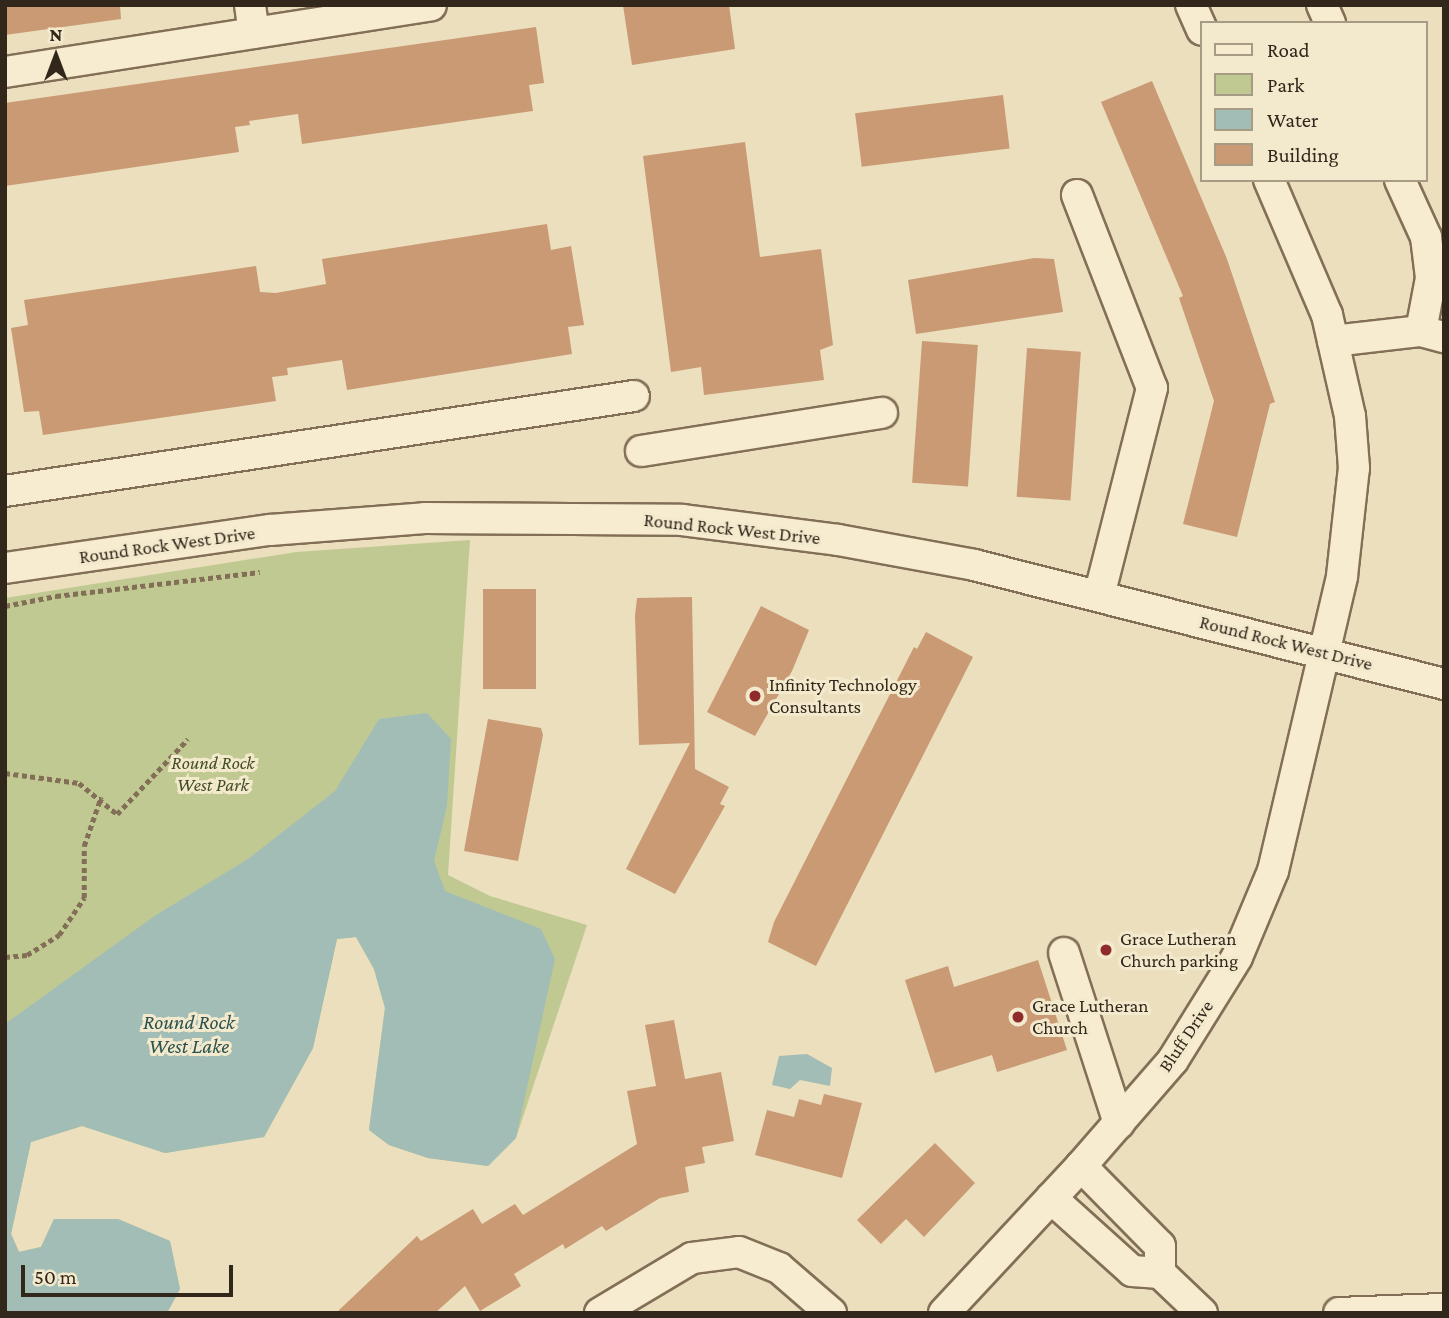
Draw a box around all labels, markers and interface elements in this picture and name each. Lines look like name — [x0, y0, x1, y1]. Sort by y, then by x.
north arrow — [21, 21, 91, 91]
legend — [1200, 21, 1428, 182]
text: N — [50, 24, 62, 45]
text: Road — [1267, 38, 1310, 62]
text: Park — [1267, 73, 1304, 97]
text: Water — [1267, 108, 1319, 132]
text: Building — [1267, 143, 1339, 167]
street label: Round Rock West Drive — [643, 508, 821, 550]
street label: Round Rock West Drive — [78, 521, 256, 569]
street label: Round Rock West Drive — [1197, 610, 1375, 676]
place label: Infinity Technology Consultants — [769, 674, 917, 718]
marker: Infinity Technology Consultants — [747, 688, 763, 704]
park label: Round Rock West Park — [171, 752, 255, 796]
place label: Grace Lutheran Church parking — [1120, 928, 1238, 972]
marker: Grace Lutheran Church parking — [1098, 942, 1114, 958]
place label: Grace Lutheran Church — [1032, 995, 1149, 1039]
street label: Bluff Drive — [1154, 996, 1218, 1076]
water label: Round Rock West Lake — [143, 1009, 235, 1059]
marker: Grace Lutheran Church — [1010, 1009, 1026, 1025]
scale bar — [24, 1252, 236, 1296]
text: 50 m — [34, 1265, 77, 1289]

